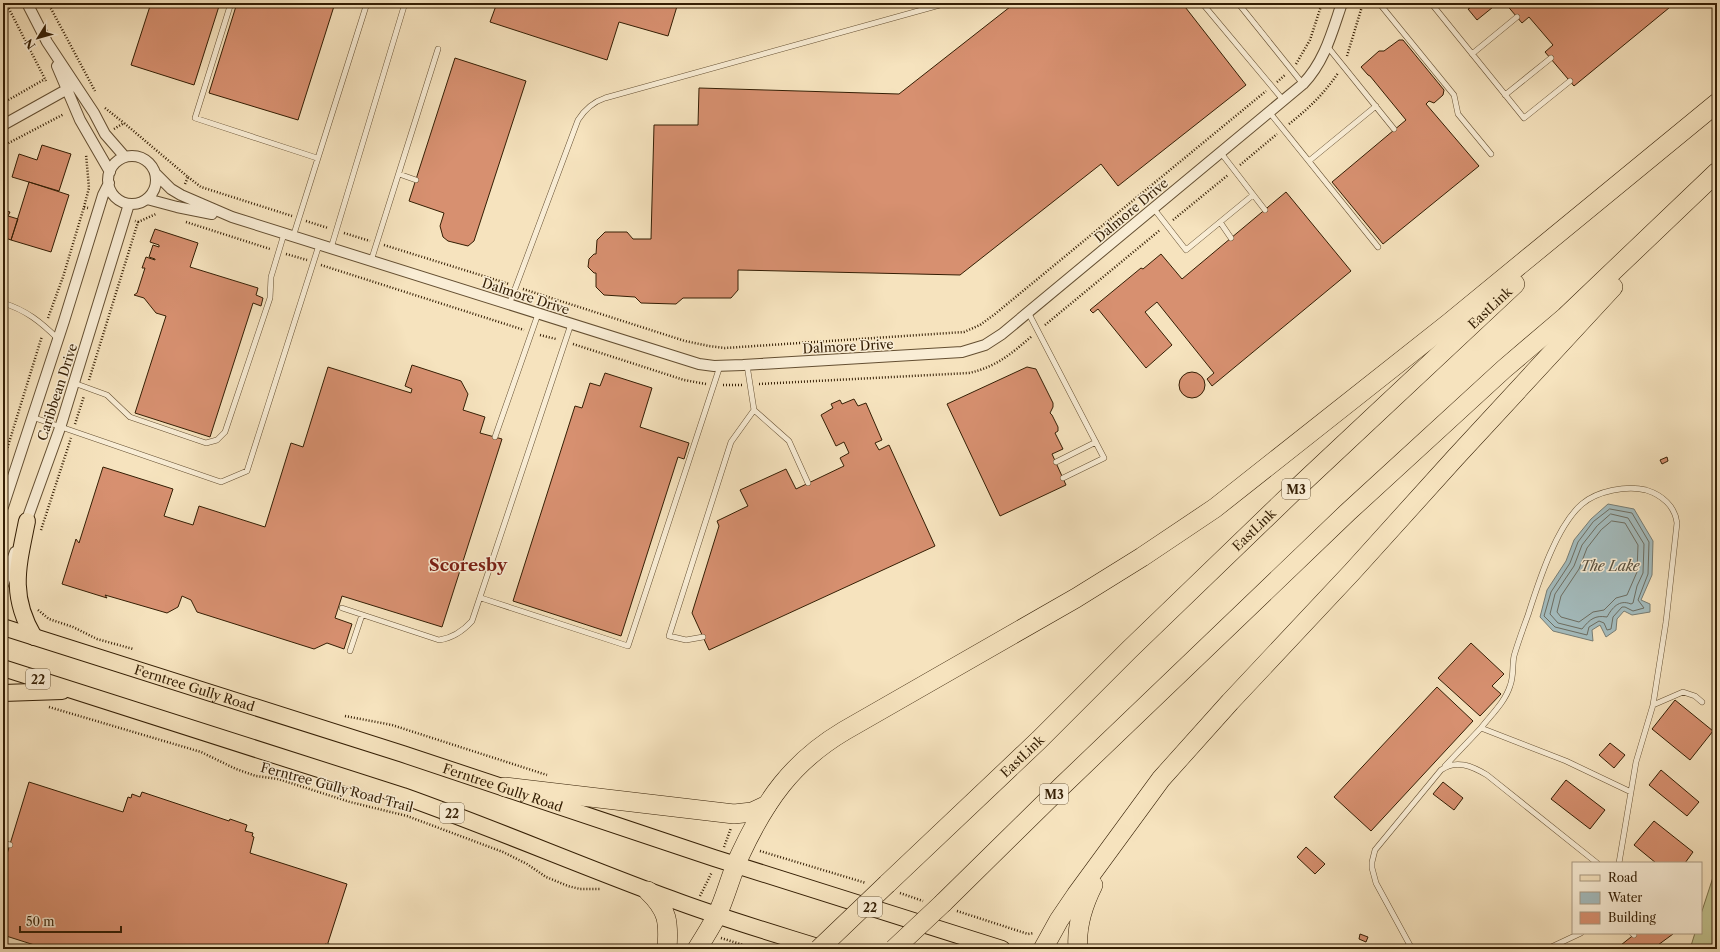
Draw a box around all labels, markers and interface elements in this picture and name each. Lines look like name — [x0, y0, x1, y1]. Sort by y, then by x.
north arrow — [18, 18, 58, 58]
text: N — [21, 36, 38, 52]
street label: Dalmore Drive — [1091, 175, 1171, 245]
street label: Dalmore Drive — [480, 274, 572, 318]
street label: EastLink — [1464, 283, 1515, 332]
street label: Dalmore Drive — [802, 336, 894, 356]
street label: Caribbean Drive — [34, 341, 80, 443]
road number: M3 — [1282, 479, 1310, 499]
street label: EastLink — [1229, 505, 1279, 554]
district label: Scoresby — [429, 555, 508, 575]
water label: The Lake — [1581, 557, 1641, 575]
street label: Ferntree Gully Road — [132, 661, 257, 714]
road number: 22 — [26, 669, 50, 689]
street label: EastLink — [997, 731, 1048, 781]
street label: Ferntree Gully Road Trail — [259, 759, 415, 815]
street label: Ferntree Gully Road — [441, 760, 565, 815]
road number: M3 — [1040, 784, 1068, 804]
road number: 22 — [440, 803, 464, 823]
legend — [1572, 862, 1702, 934]
text: Road — [1608, 870, 1638, 885]
text: Water — [1607, 890, 1642, 905]
road number: 22 — [858, 897, 882, 917]
scale bar — [20, 908, 121, 934]
text: Building — [1608, 910, 1656, 925]
text: 50 m — [26, 914, 55, 929]

